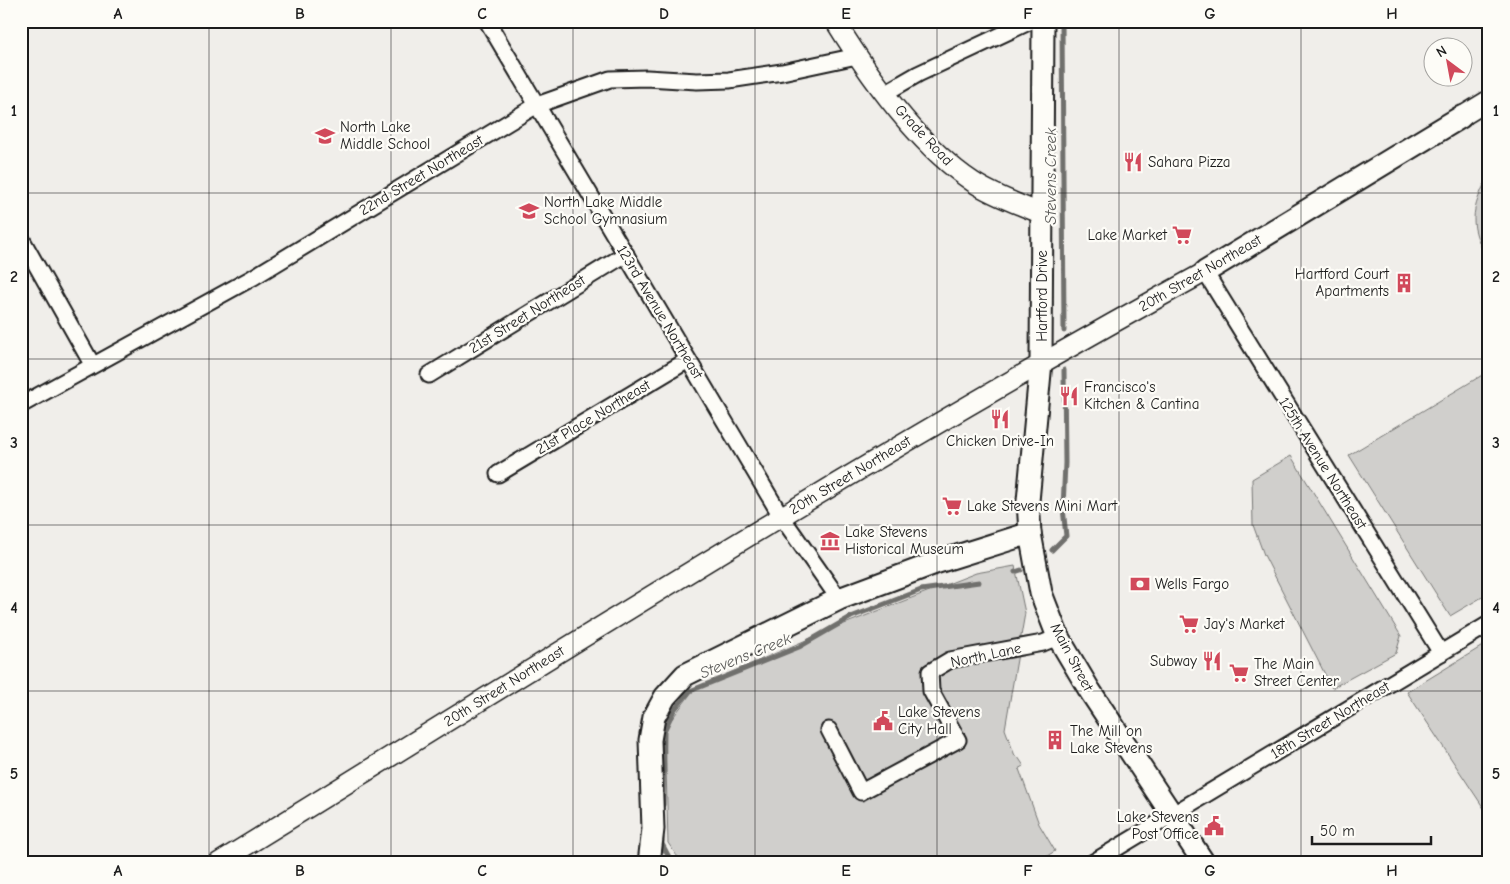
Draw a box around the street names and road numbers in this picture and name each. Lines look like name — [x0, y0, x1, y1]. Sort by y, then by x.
street label: Grade Road — [891, 101, 957, 169]
street label: 22nd Street Northeast — [356, 131, 487, 219]
street label: 20th Street Northeast — [1135, 230, 1265, 315]
street label: 123rd Avenue Northeast — [613, 242, 707, 383]
street label: Hartford Drive — [1033, 250, 1051, 342]
street label: 21st Street Northeast — [466, 271, 589, 357]
street label: 21st Place Northeast — [532, 375, 654, 458]
street label: 125th Avenue Northeast — [1275, 394, 1371, 533]
street label: 20th Street Northeast — [786, 431, 915, 518]
street label: Main Street — [1047, 620, 1098, 695]
street label: North Lane — [949, 639, 1024, 671]
street label: 20th Street Northeast — [440, 641, 568, 730]
street label: 18th Street Northeast — [1267, 677, 1393, 763]

